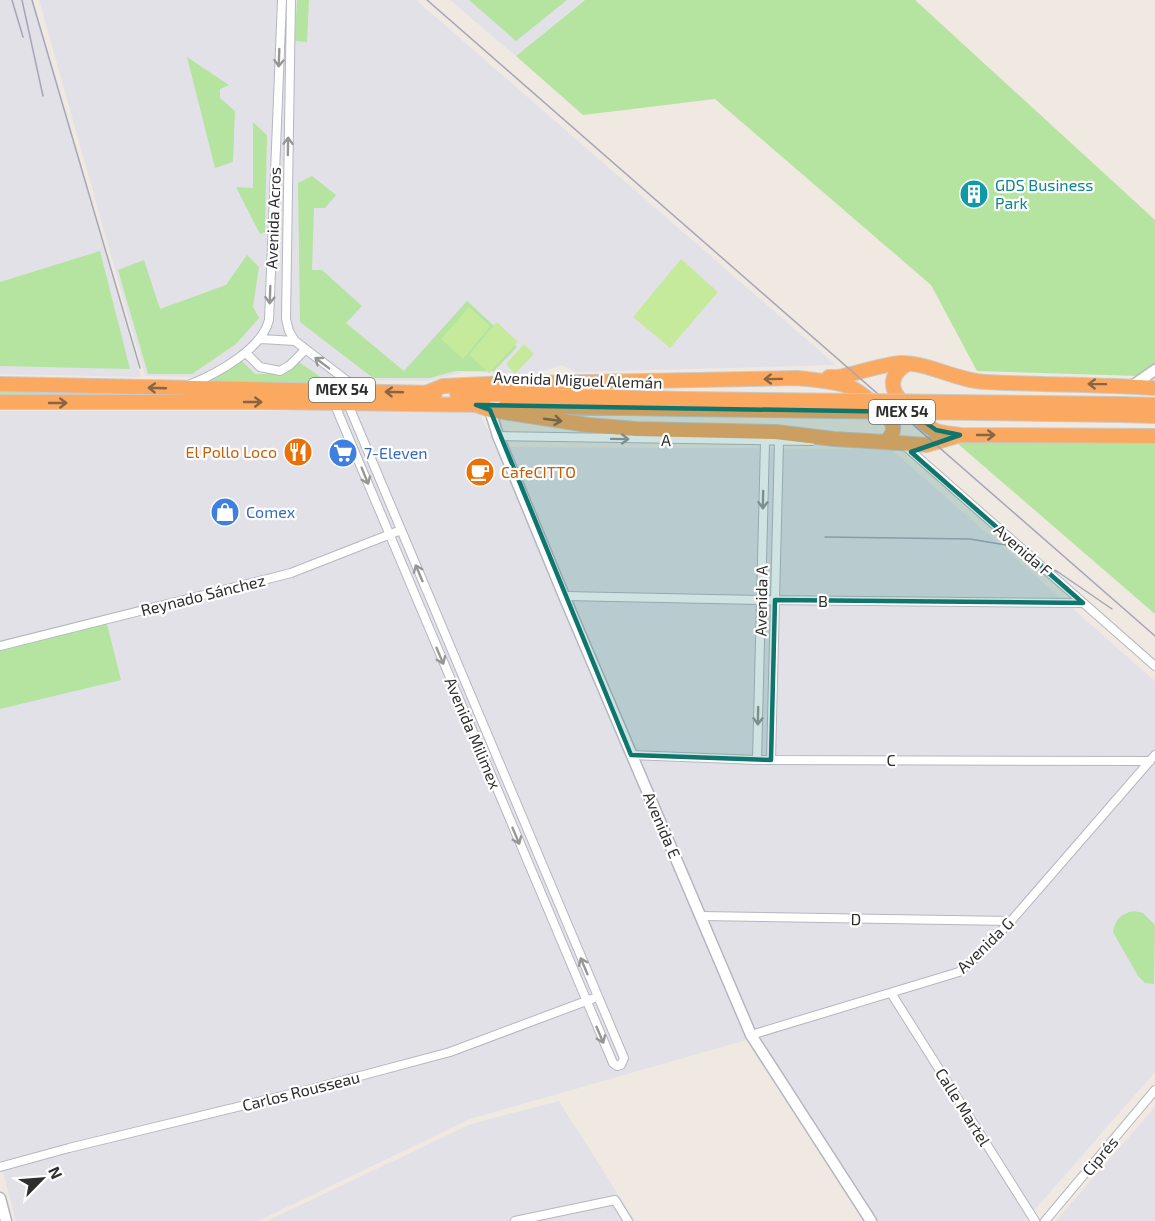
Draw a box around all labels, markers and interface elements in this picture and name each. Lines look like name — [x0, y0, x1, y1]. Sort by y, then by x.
one-way arrow — [274, 48, 285, 68]
one-way arrow — [283, 137, 294, 157]
street label: Avenida Acros — [261, 167, 284, 269]
place label: GDS Business Park — [995, 175, 1094, 212]
building icon: GDS Business Park — [958, 178, 990, 210]
one-way arrow — [264, 285, 275, 305]
one-way arrow — [314, 356, 330, 369]
street label: Avenida Miguel Alemán — [493, 367, 663, 392]
one-way arrow — [763, 373, 783, 385]
road number: MEX 54 — [309, 378, 375, 402]
one-way arrow — [1087, 379, 1107, 390]
one-way arrow — [147, 382, 167, 394]
one-way arrow — [384, 386, 404, 397]
one-way arrow — [243, 396, 263, 408]
one-way arrow — [48, 397, 68, 409]
road number: MEX 54 — [869, 400, 935, 424]
one-way arrow — [543, 415, 563, 426]
one-way arrow — [976, 429, 996, 441]
street label: A — [661, 430, 671, 449]
one-way arrow — [609, 433, 629, 445]
restaurant icon: El Pollo Loco — [282, 436, 314, 468]
supermarket icon: 7-Eleven — [327, 437, 359, 469]
place label: El Pollo Loco — [185, 442, 277, 461]
place label: 7-Eleven — [364, 443, 428, 462]
cafe icon: CafeCITTO — [464, 456, 496, 488]
place label: CafeCITTO — [501, 462, 576, 481]
one-way arrow — [360, 467, 371, 485]
one-way arrow — [758, 490, 769, 510]
shop icon: Comex — [209, 496, 241, 528]
place label: Comex — [246, 502, 296, 521]
street label: Avenida F — [991, 519, 1056, 580]
one-way arrow — [413, 564, 424, 583]
street label: Avenida A — [750, 565, 771, 637]
street label: Reynado Sánchez — [139, 570, 267, 619]
street label: B — [818, 591, 828, 610]
one-way arrow — [435, 647, 446, 665]
street label: Avenida Milimex — [441, 674, 506, 792]
one-way arrow — [752, 706, 764, 726]
street label: C — [886, 750, 896, 769]
street label: Avenida E — [640, 789, 685, 861]
one-way arrow — [511, 826, 522, 845]
street label: D — [851, 909, 861, 928]
street label: Avenida G — [952, 913, 1017, 976]
one-way arrow — [578, 957, 589, 975]
one-way arrow — [595, 1025, 606, 1044]
street label: Calle Martel — [932, 1064, 995, 1149]
street label: Carlos Rousseau — [240, 1067, 362, 1114]
street label: Ciprés — [1078, 1132, 1121, 1179]
north arrow — [12, 1149, 72, 1209]
text: N — [45, 1163, 67, 1182]

